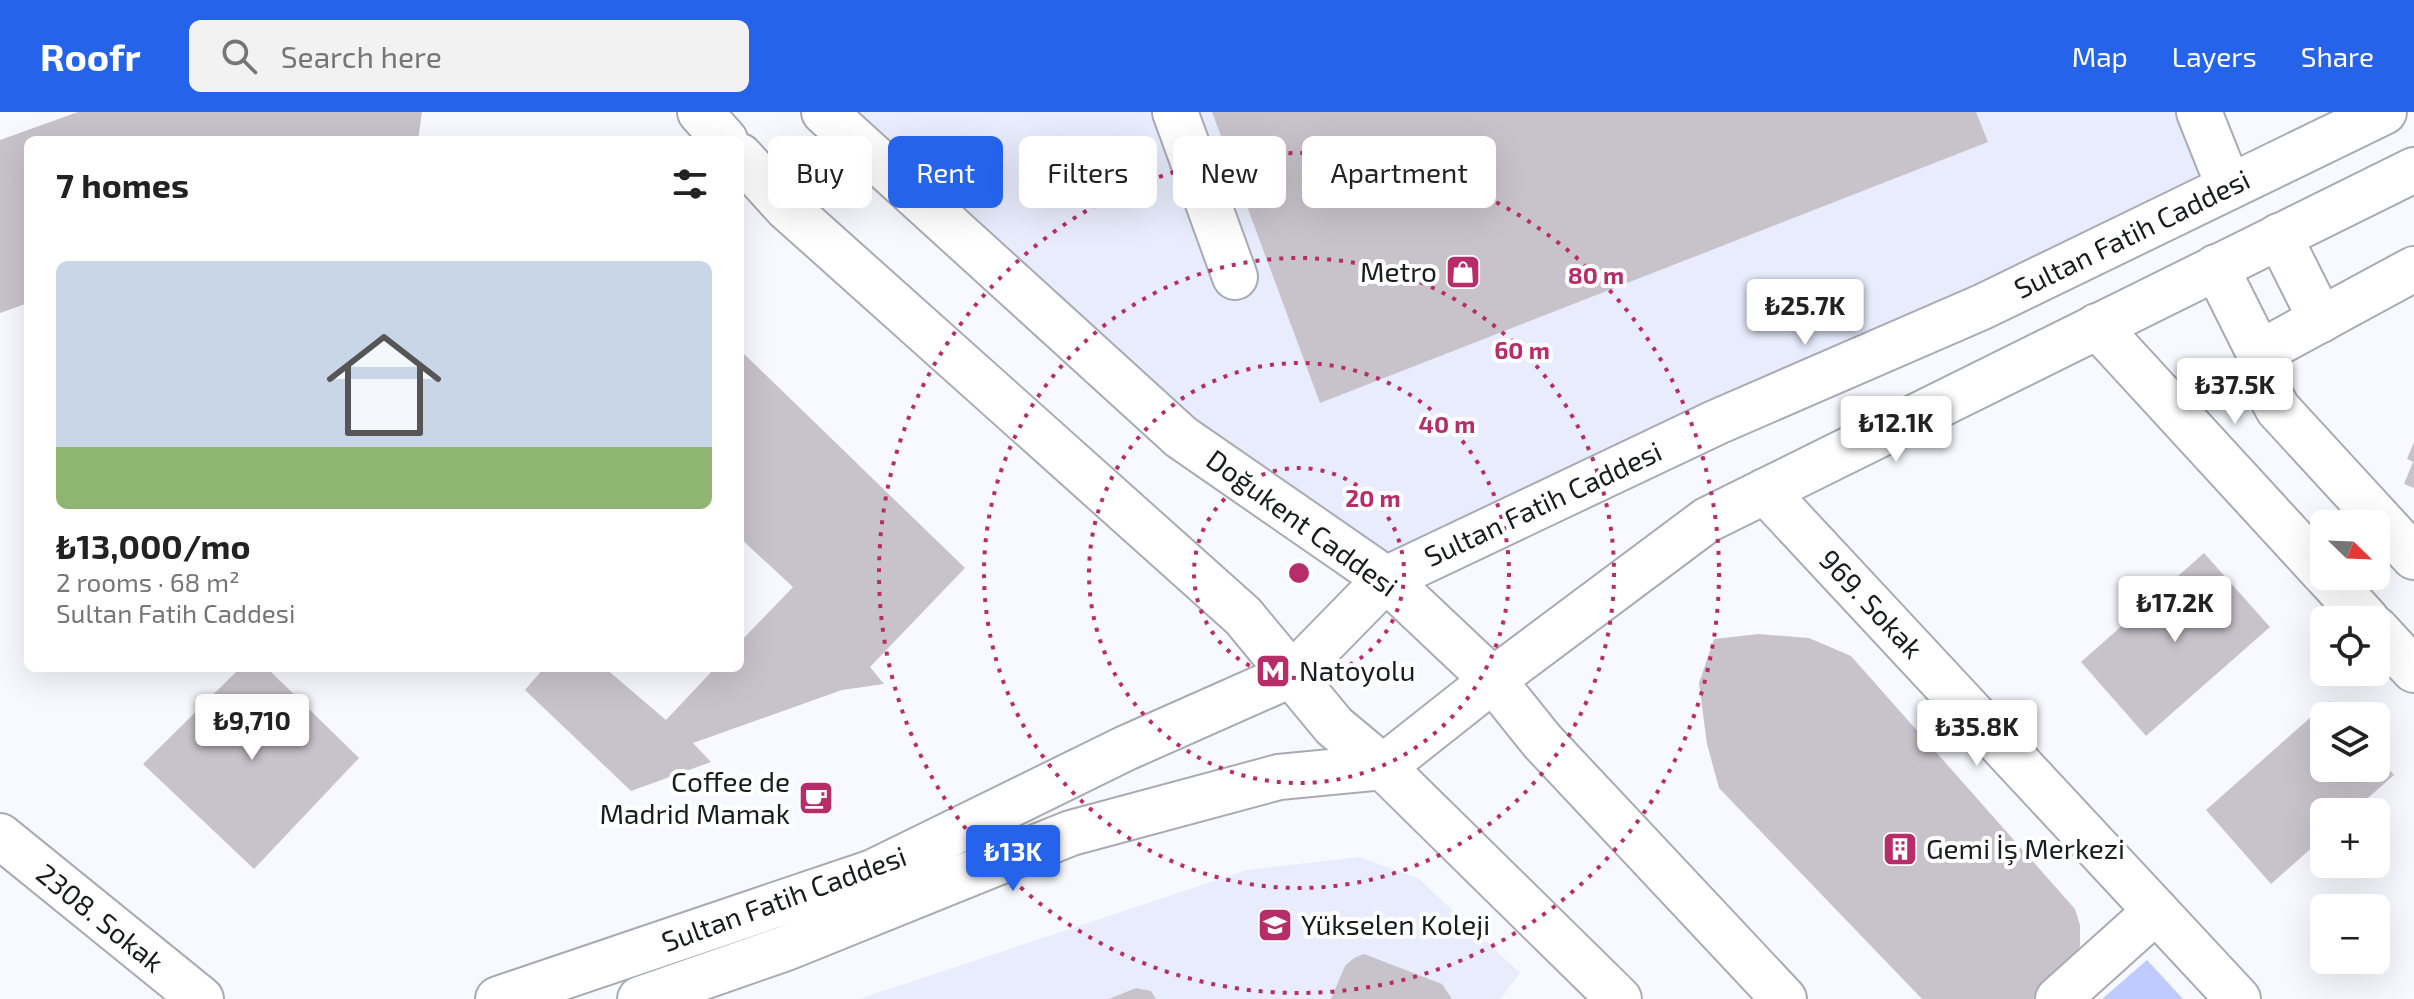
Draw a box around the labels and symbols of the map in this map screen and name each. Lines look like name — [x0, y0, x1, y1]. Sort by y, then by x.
street label: Sultan Fatih Caddesi — [2008, 161, 2255, 305]
shop icon: Metro — [1444, 253, 1482, 291]
place label: Metro — [1360, 254, 1437, 288]
text: 80 m — [1568, 260, 1624, 289]
pin: ₺25.7K — [1740, 279, 1870, 347]
text: 60 m — [1494, 335, 1550, 364]
pin: ₺37.5K — [2170, 358, 2300, 426]
pin: ₺12.1K — [1831, 396, 1961, 464]
text: 40 m — [1419, 409, 1475, 438]
street label: Sultan Fatih Caddesi — [1419, 433, 1667, 573]
street label: Doğukent Caddesi — [1200, 441, 1405, 603]
text: 20 m — [1345, 483, 1401, 512]
north arrow — [2310, 510, 2390, 590]
street label: 969. Sokak — [1813, 542, 1931, 665]
centre of rings — [1285, 559, 1313, 587]
pin: ₺17.2K — [2110, 576, 2240, 644]
metro station icon: Natoyolu — [1254, 652, 1292, 690]
place label: Natoyolu — [1299, 653, 1415, 687]
pin: ₺9,710 — [187, 694, 317, 762]
pin: ₺35.8K — [1912, 700, 2042, 768]
place label: Coffee de Madrid Mamak — [599, 764, 790, 830]
cafe icon: Coffee de Madrid Mamak — [797, 779, 835, 817]
pin: ₺13K — [966, 825, 1060, 893]
building icon: Gemi İş Merkezi — [1881, 830, 1919, 868]
place label: Gemi İş Merkezi — [1926, 831, 2125, 866]
street label: Sultan Fatih Caddesi — [657, 838, 911, 958]
street label: 2308. Sokak — [30, 856, 171, 979]
school or university icon: Yükselen Koleji — [1256, 906, 1294, 944]
place label: Yükselen Koleji — [1301, 907, 1490, 941]

